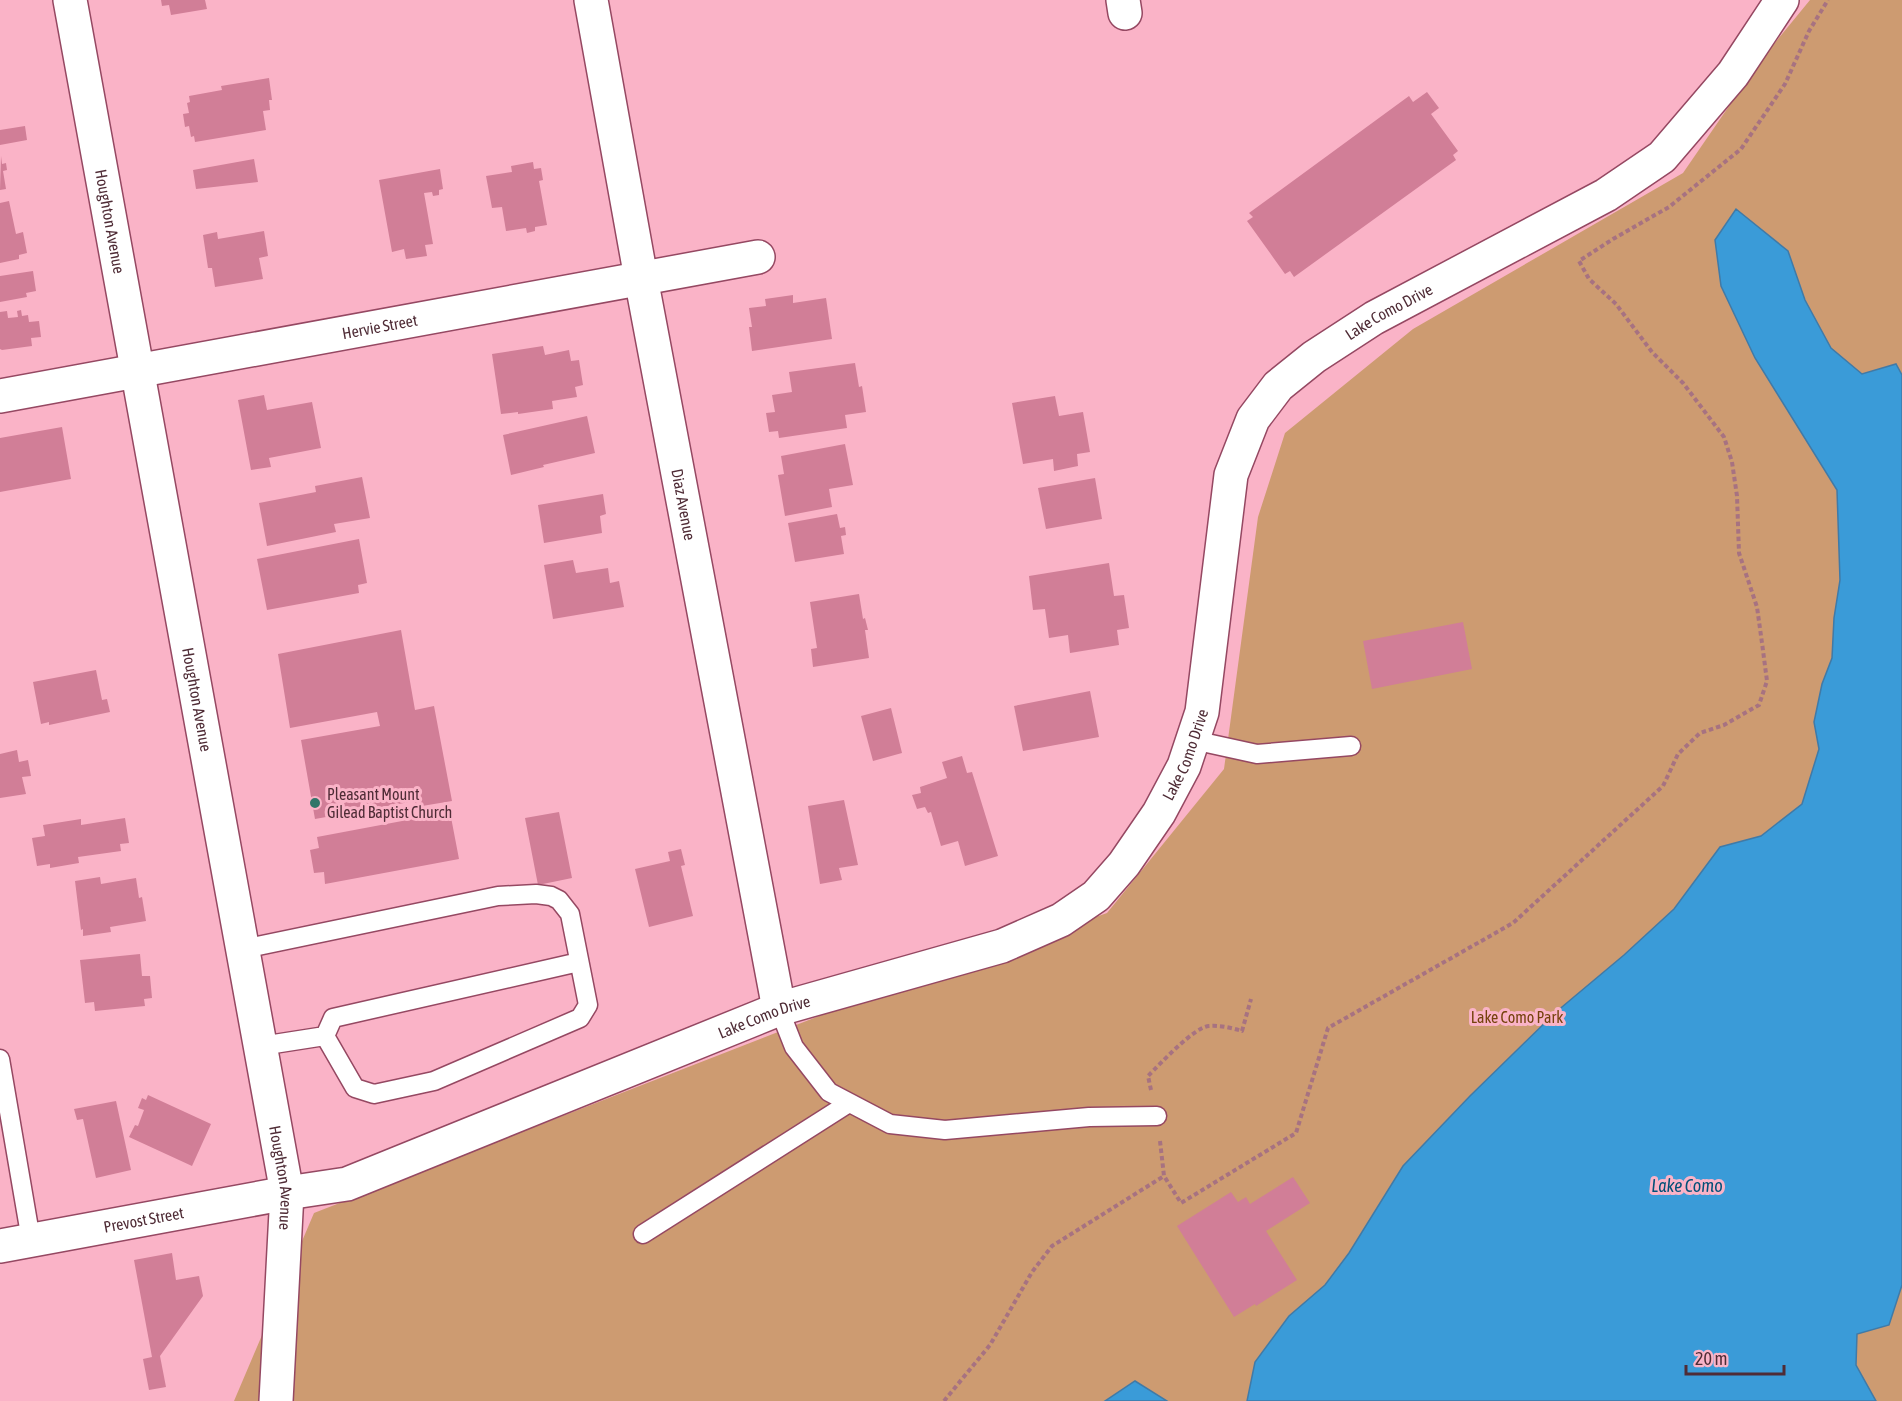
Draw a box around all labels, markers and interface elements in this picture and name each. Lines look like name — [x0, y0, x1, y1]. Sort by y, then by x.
street label: Houghton Avenue — [92, 168, 129, 275]
street label: Lake Como Drive — [1342, 280, 1435, 343]
street label: Hervie Street — [341, 311, 419, 342]
street label: Diaz Avenue — [668, 467, 699, 542]
street label: Houghton Avenue — [179, 646, 216, 753]
street label: Lake Como Drive — [1159, 707, 1211, 803]
place label: Pleasant Mount Gilead Baptist Church — [327, 785, 452, 822]
marker: Pleasant Mount Gilead Baptist Church — [308, 796, 322, 810]
street label: Lake Como Drive — [715, 992, 812, 1042]
park label: Lake Como Park — [1471, 1008, 1563, 1026]
street label: Houghton Avenue — [266, 1124, 296, 1231]
water label: Lake Como — [1651, 1175, 1723, 1196]
street label: Prevost Street — [102, 1203, 186, 1236]
scale bar — [1686, 1338, 1784, 1376]
text: 20 m — [1695, 1348, 1727, 1369]

